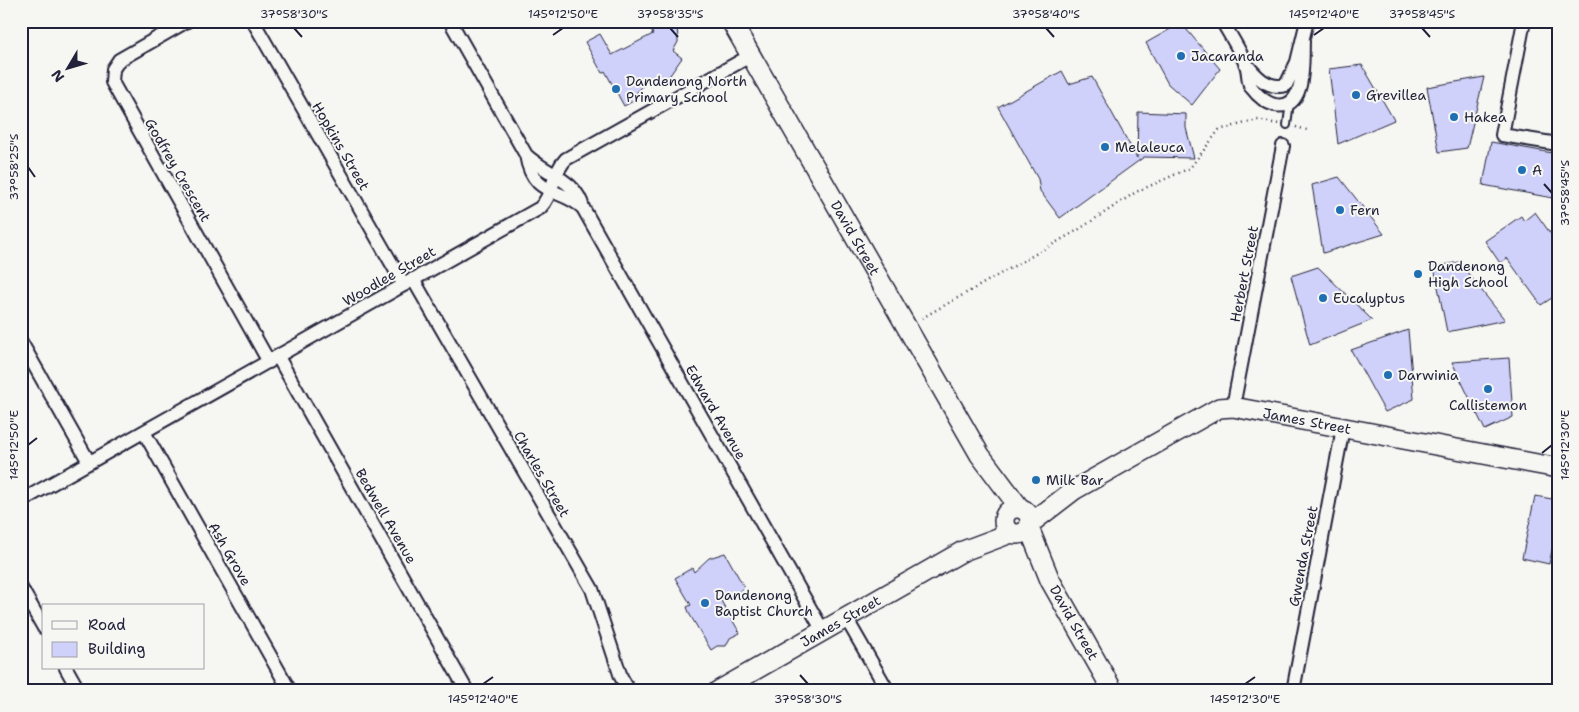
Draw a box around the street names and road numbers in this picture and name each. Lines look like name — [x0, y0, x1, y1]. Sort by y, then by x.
street label: Hopkins Street — [308, 99, 374, 193]
street label: Godfrey Crescent — [141, 115, 215, 225]
street label: David Street — [827, 197, 884, 278]
street label: Herbert Street — [1226, 224, 1262, 324]
street label: Woodlee Street — [339, 242, 439, 310]
street label: Edward Avenue — [682, 361, 750, 463]
street label: James Street — [1261, 404, 1353, 438]
street label: Charles Street — [510, 428, 574, 520]
street label: Bedwell Avenue — [351, 465, 421, 567]
street label: Gwenda Street — [1284, 504, 1322, 608]
street label: Ash Grove — [205, 519, 255, 589]
street label: David Street — [1046, 582, 1103, 663]
street label: James Street — [797, 591, 884, 651]

